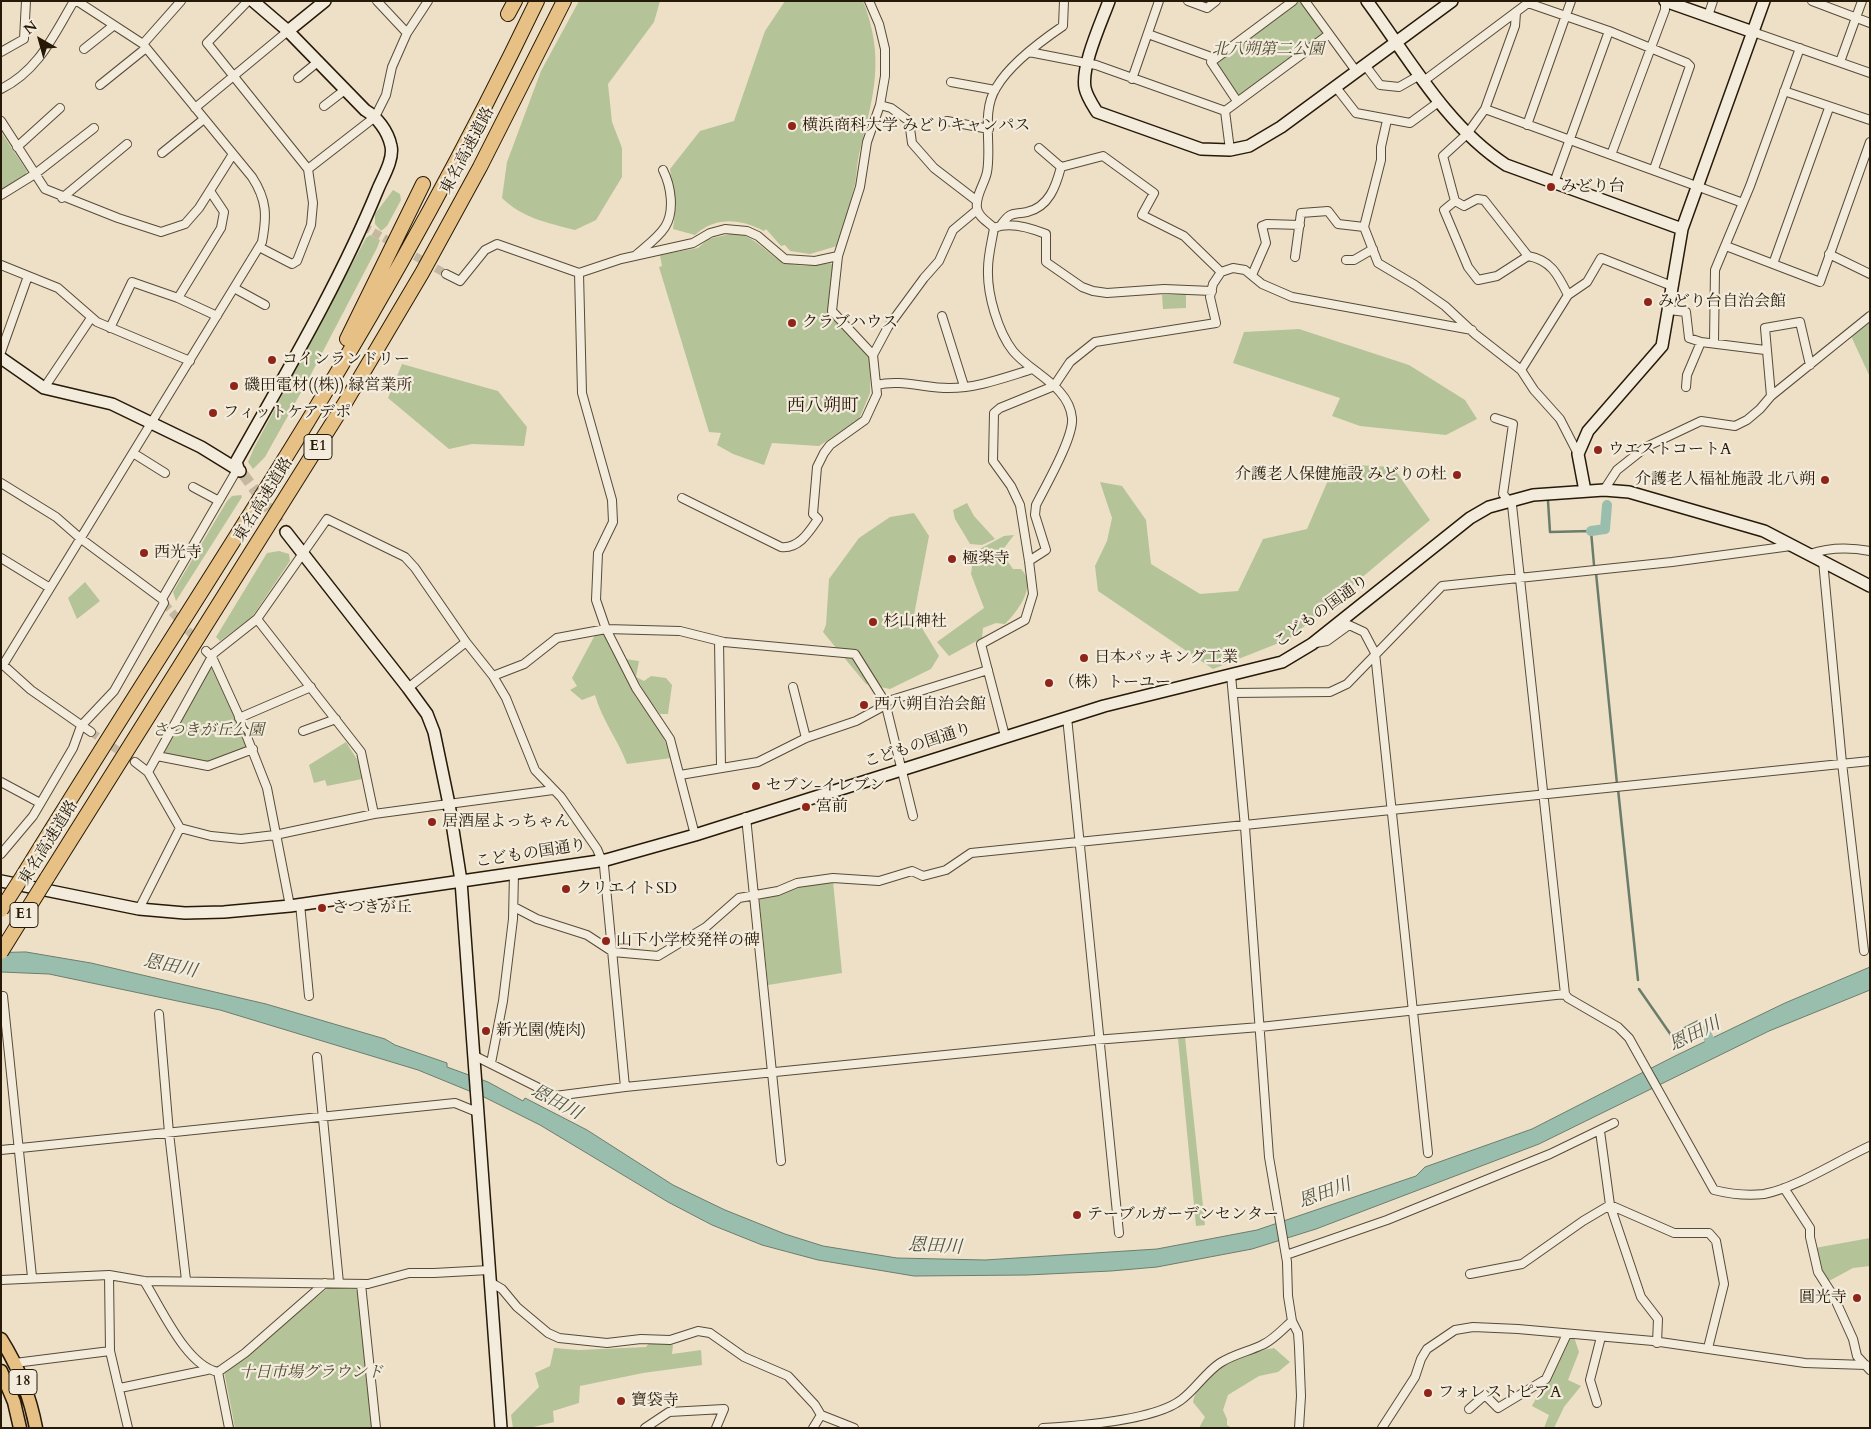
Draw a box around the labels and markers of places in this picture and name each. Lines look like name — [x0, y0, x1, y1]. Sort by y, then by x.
place label: 横浜商科大学 みどりキャンパス — [802, 116, 1030, 136]
marker: 横浜商科大学 みどりキャンパス — [786, 120, 798, 132]
place label: みどり台 — [1561, 177, 1625, 197]
marker: みどり台 — [1545, 181, 1557, 193]
place label: みどり台自治会館 — [1658, 292, 1786, 312]
marker: みどり台自治会館 — [1642, 296, 1654, 308]
place label: クラブハウス — [802, 313, 898, 333]
marker: クラブハウス — [786, 317, 798, 329]
place label: コインランドリー — [282, 350, 410, 370]
marker: コインランドリー — [266, 354, 278, 366]
place label: 磯田電材((株)) 緑営業所 — [244, 376, 413, 396]
marker: 磯田電材((株)) 緑営業所 — [228, 380, 240, 392]
place label: フィットケアデポ — [223, 403, 351, 423]
marker: フィットケアデポ — [207, 407, 219, 419]
place label: ウエストコートA — [1608, 440, 1731, 460]
marker: ウエストコートA — [1592, 444, 1604, 456]
place label: 介護老人保健施設 みどりの杜 — [1235, 465, 1447, 485]
marker: 介護老人保健施設 みどりの杜 — [1451, 469, 1463, 481]
place label: 介護老人福祉施設 北八朔 — [1635, 470, 1815, 490]
marker: 介護老人福祉施設 北八朔 — [1819, 474, 1831, 486]
place label: 西光寺 — [154, 543, 202, 563]
marker: 西光寺 — [138, 547, 150, 559]
place label: 極楽寺 — [962, 549, 1010, 569]
marker: 極楽寺 — [946, 553, 958, 565]
place label: 杉山神社 — [883, 612, 947, 632]
marker: 杉山神社 — [867, 616, 879, 628]
place label: 日本パッキング工業 — [1094, 648, 1238, 668]
marker: 日本パッキング工業 — [1078, 652, 1090, 664]
place label: （株）トーユー — [1059, 673, 1171, 693]
marker: （株）トーユー — [1043, 677, 1055, 689]
place label: 西八朔自治会館 — [874, 695, 986, 715]
marker: 西八朔自治会館 — [858, 699, 870, 711]
place label: セブン-イレブン — [766, 776, 885, 796]
marker: セブン-イレブン — [750, 780, 762, 792]
place label: 宮前 — [816, 797, 848, 817]
marker: 宮前 — [800, 801, 812, 813]
place label: 居酒屋よっちゃん — [442, 812, 570, 832]
marker: 居酒屋よっちゃん — [426, 816, 438, 828]
place label: クリエイトSD — [576, 879, 677, 899]
marker: クリエイトSD — [560, 883, 572, 895]
place label: さつきが丘 — [332, 898, 412, 918]
marker: さつきが丘 — [316, 902, 328, 914]
place label: 山下小学校発祥の碑 — [616, 931, 760, 951]
marker: 山下小学校発祥の碑 — [600, 935, 612, 947]
place label: 新光園(焼肉) — [496, 1021, 586, 1041]
marker: 新光園(焼肉) — [480, 1025, 492, 1037]
place label: テーブルガーデンセンター — [1087, 1205, 1279, 1225]
marker: テーブルガーデンセンター — [1071, 1209, 1083, 1221]
place label: 圓光寺 — [1799, 1288, 1847, 1308]
marker: 圓光寺 — [1851, 1292, 1863, 1304]
place label: フォレストピアA — [1438, 1383, 1561, 1403]
marker: フォレストピアA — [1422, 1387, 1434, 1399]
place label: 寶袋寺 — [631, 1391, 679, 1411]
marker: 寶袋寺 — [615, 1395, 627, 1407]

